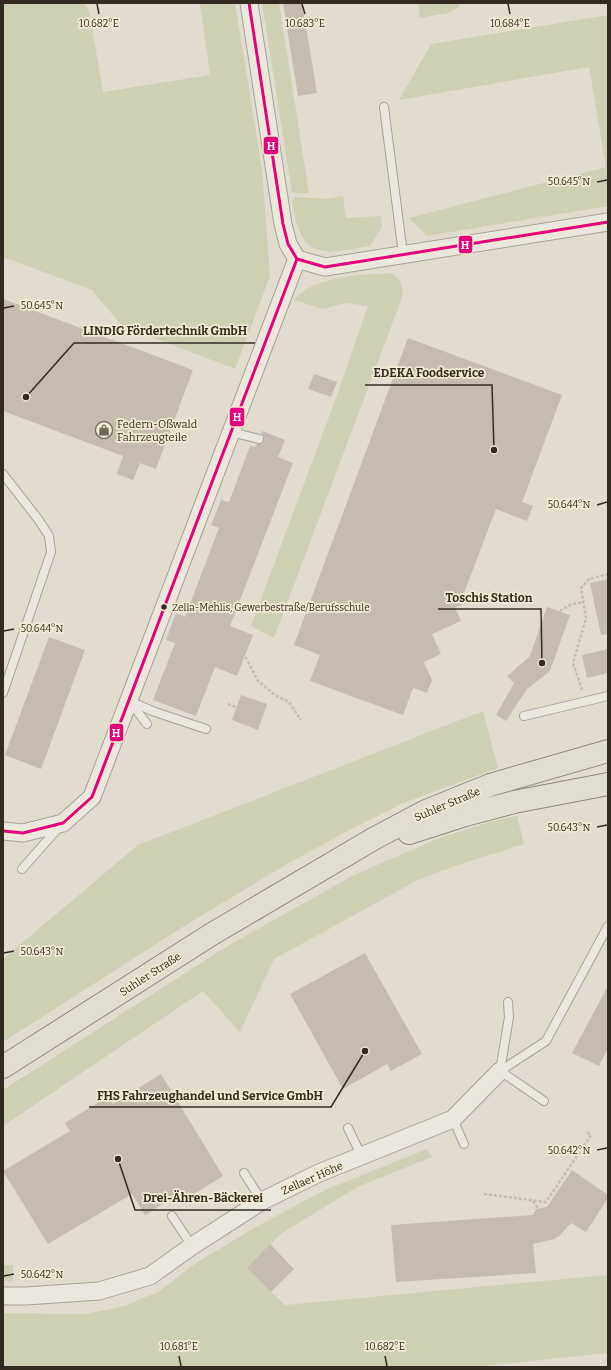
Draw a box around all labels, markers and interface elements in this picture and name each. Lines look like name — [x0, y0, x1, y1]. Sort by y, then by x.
text: 10.682°E — [79, 18, 119, 30]
text: 10.683°E — [285, 18, 325, 30]
text: 10.684°E — [490, 18, 530, 30]
line badge: H — [263, 136, 279, 155]
text: H — [267, 140, 276, 153]
text: 50.645°N — [548, 176, 590, 188]
line badge: H — [458, 235, 473, 254]
text: H — [461, 239, 470, 252]
text: 50.645°N — [21, 300, 63, 312]
callout: LINDIG Fördertechnik GmbH — [74, 319, 255, 343]
text: LINDIG Fördertechnik GmbH — [83, 324, 248, 338]
callout: EDEKA Foodservice — [365, 361, 492, 385]
text: EDEKA Foodservice — [374, 366, 485, 380]
line badge: H — [229, 407, 245, 427]
text: H — [233, 411, 242, 424]
place label: Federn-Oßwald Fahrzeugteile — [117, 418, 198, 444]
shop icon: Federn-Oßwald Fahrzeugteile — [94, 420, 114, 440]
text: 50.644°N — [548, 499, 590, 511]
callout: Toschis Station — [438, 585, 541, 609]
text: Toschis Station — [446, 591, 533, 605]
marker: Zella-Mehlis, Gewerbestraße/Berufsschule — [159, 602, 169, 612]
place label: Zella-Mehlis, Gewerbestraße/Berufsschule — [172, 602, 370, 614]
text: 50.644°N — [21, 623, 63, 635]
line badge: H — [109, 723, 124, 742]
text: H — [112, 727, 121, 740]
street label: Suhler Straße — [412, 785, 482, 824]
text: 50.643°N — [548, 822, 591, 834]
text: 50.643°N — [21, 946, 64, 958]
street label: Suhler Straße — [117, 950, 183, 999]
callout: FHS Fahrzeughandel und Service GmbH — [89, 1083, 331, 1107]
text: FHS Fahrzeughandel und Service GmbH — [97, 1089, 324, 1103]
text: 50.642°N — [548, 1145, 590, 1157]
street label: Zellaer Höhe — [280, 1159, 345, 1198]
callout: Drei-Ähren-Bäckerei — [135, 1186, 271, 1210]
text: Drei-Ähren-Bäckerei — [143, 1190, 263, 1205]
text: 50.642°N — [21, 1269, 63, 1281]
text: 10.681°E — [160, 1341, 198, 1353]
text: 10.682°E — [365, 1341, 405, 1353]

